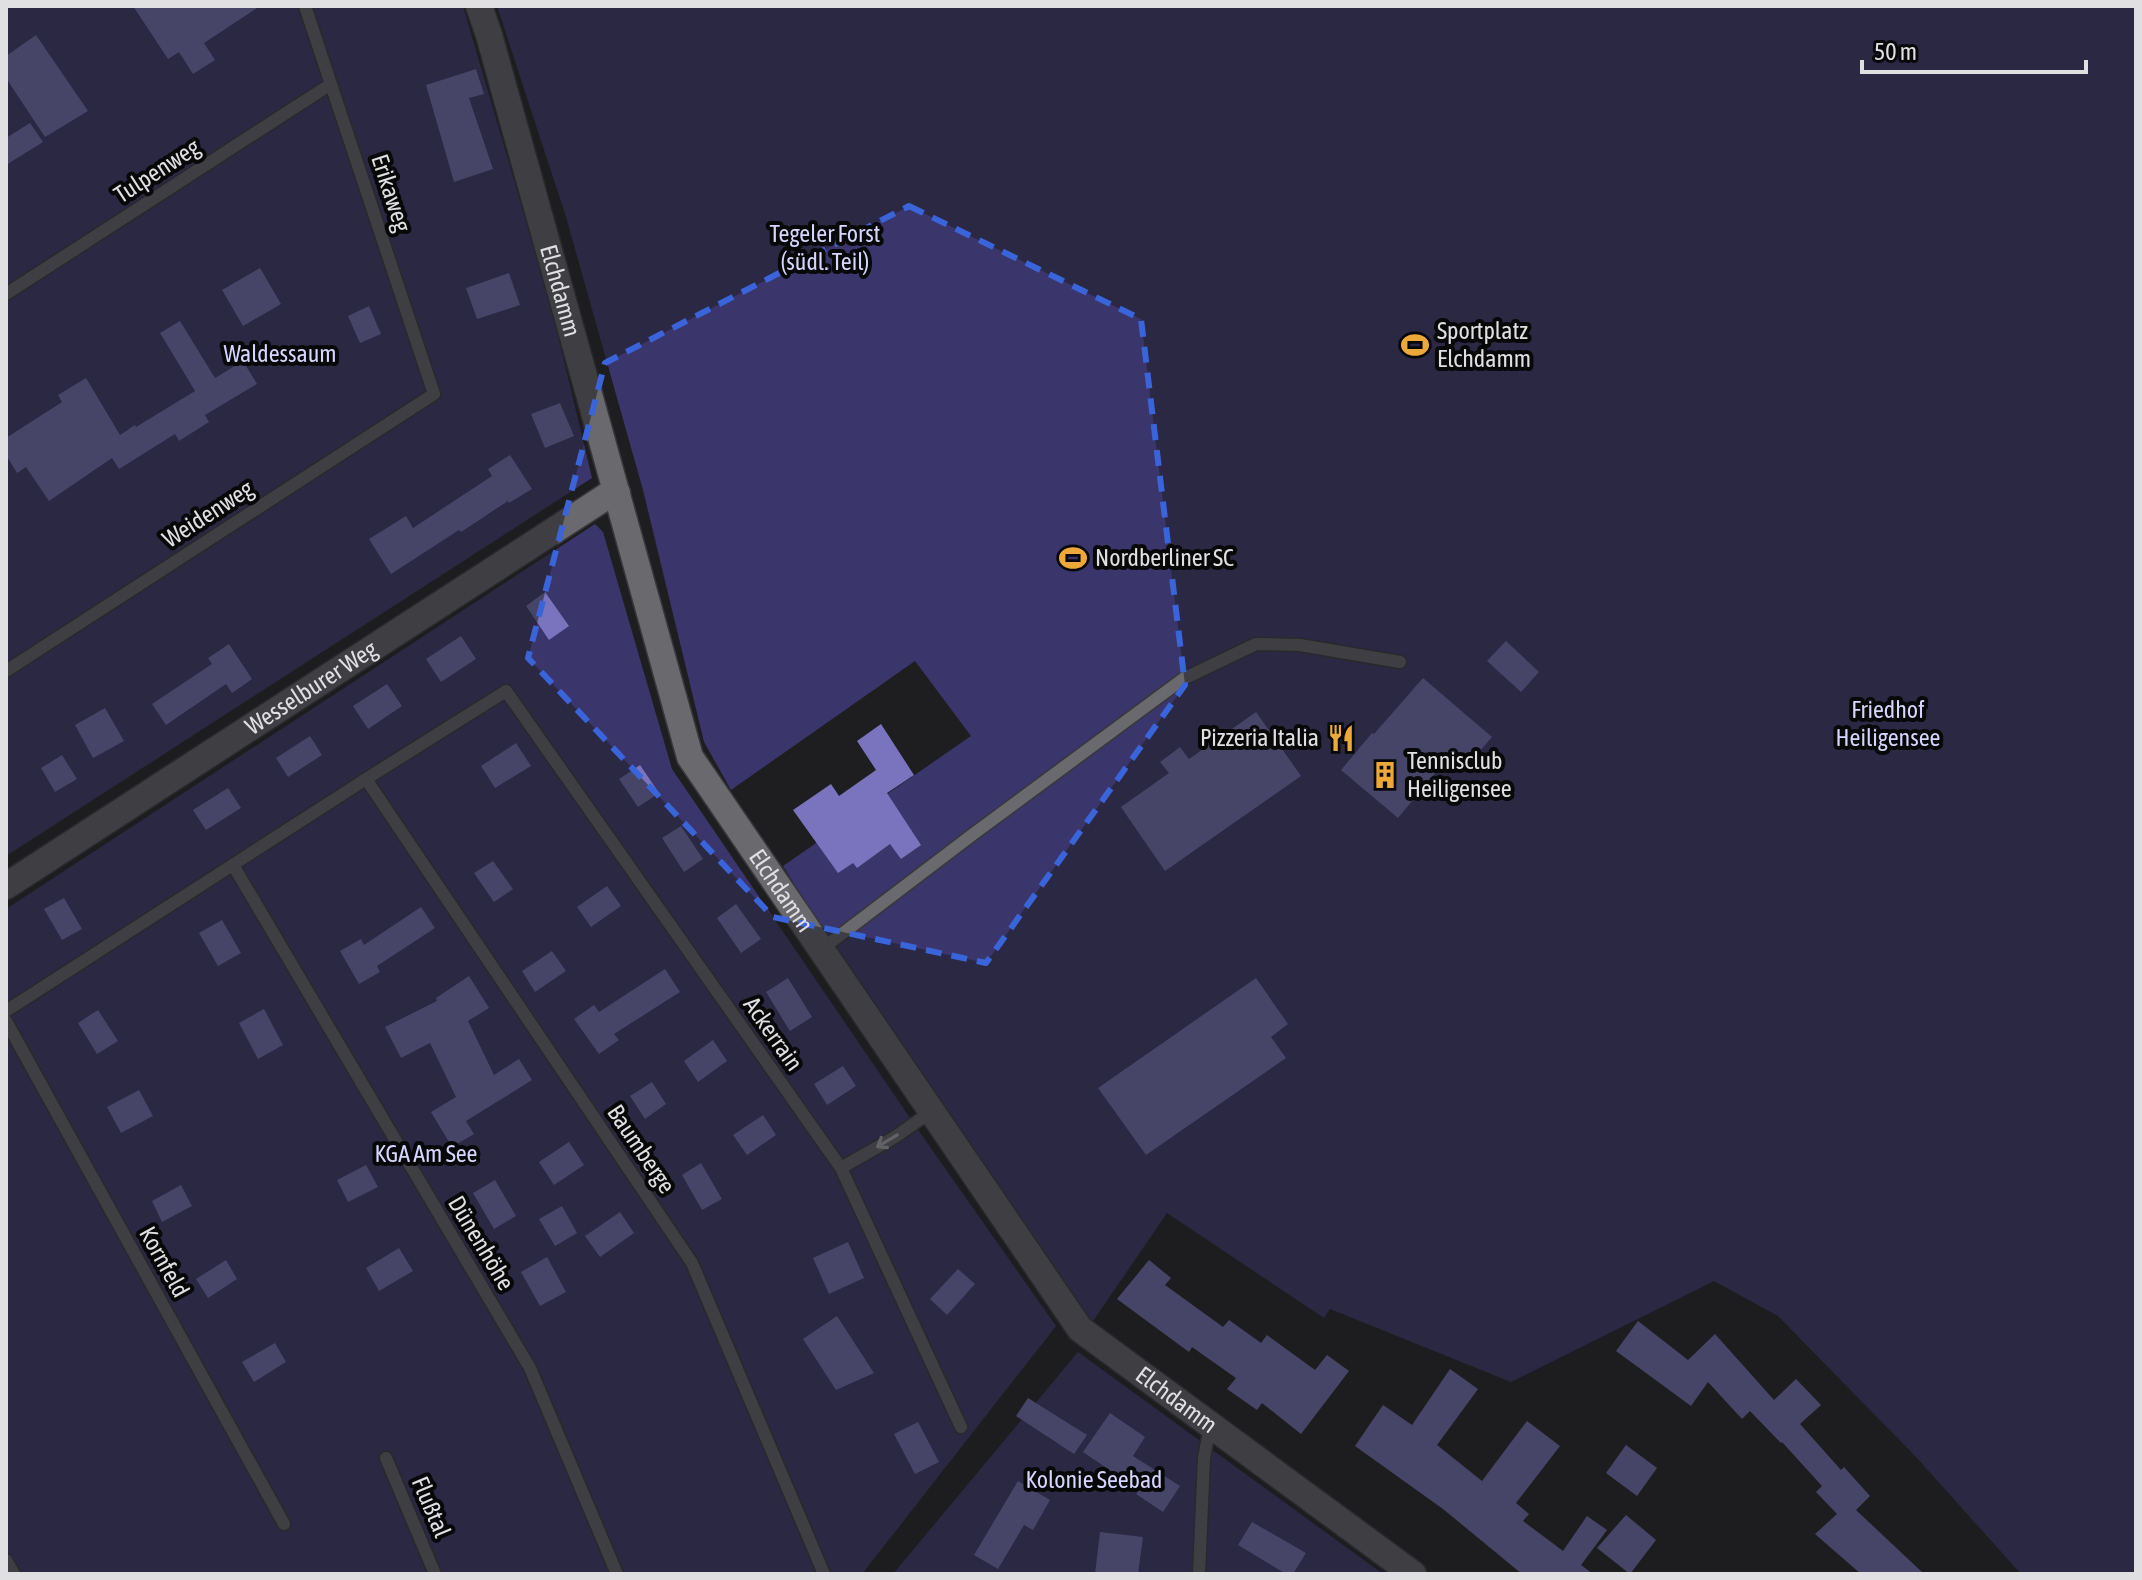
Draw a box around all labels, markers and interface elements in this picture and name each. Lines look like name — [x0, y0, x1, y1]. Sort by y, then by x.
scale bar — [1862, 24, 2086, 74]
text: 50 m — [1874, 38, 1917, 65]
street label: Tulpenweg — [109, 133, 205, 208]
street label: Erikaweg — [366, 151, 417, 236]
park label: Tegeler Forst (südl. Teil) — [769, 220, 881, 275]
street label: Elchdamm — [535, 242, 586, 339]
place label: Sportplatz Elchdamm — [1437, 317, 1531, 372]
sports icon: Sportplatz Elchdamm — [1400, 330, 1430, 360]
park label: Waldessaum — [223, 340, 337, 367]
street label: Weidenweg — [157, 474, 259, 553]
sports icon: Nordberliner SC — [1058, 543, 1088, 573]
place label: Nordberliner SC — [1095, 544, 1234, 571]
street label: Wesselburer Weg — [240, 635, 382, 740]
park label: Friedhof Heiligensee — [1836, 696, 1940, 751]
restaurant icon: Pizzeria Italia — [1326, 723, 1356, 753]
place label: Pizzeria Italia — [1200, 724, 1319, 751]
place label: Tennisclub Heiligensee — [1407, 747, 1512, 802]
building icon: Tennisclub Heiligensee — [1370, 760, 1400, 790]
street label: Elchdamm — [744, 844, 819, 937]
street label: Ackerrain — [738, 992, 808, 1076]
street label: Baumberge — [602, 1099, 681, 1198]
one-way arrow — [876, 1133, 899, 1149]
park label: KGA Am See — [375, 1140, 477, 1167]
street label: Dünenhöhe — [443, 1191, 520, 1295]
street label: Kornfeld — [134, 1222, 195, 1302]
street label: Elchdamm — [1131, 1361, 1222, 1438]
park label: Kolonie Seebad — [1026, 1466, 1162, 1493]
street label: Flußtal — [407, 1472, 457, 1542]

